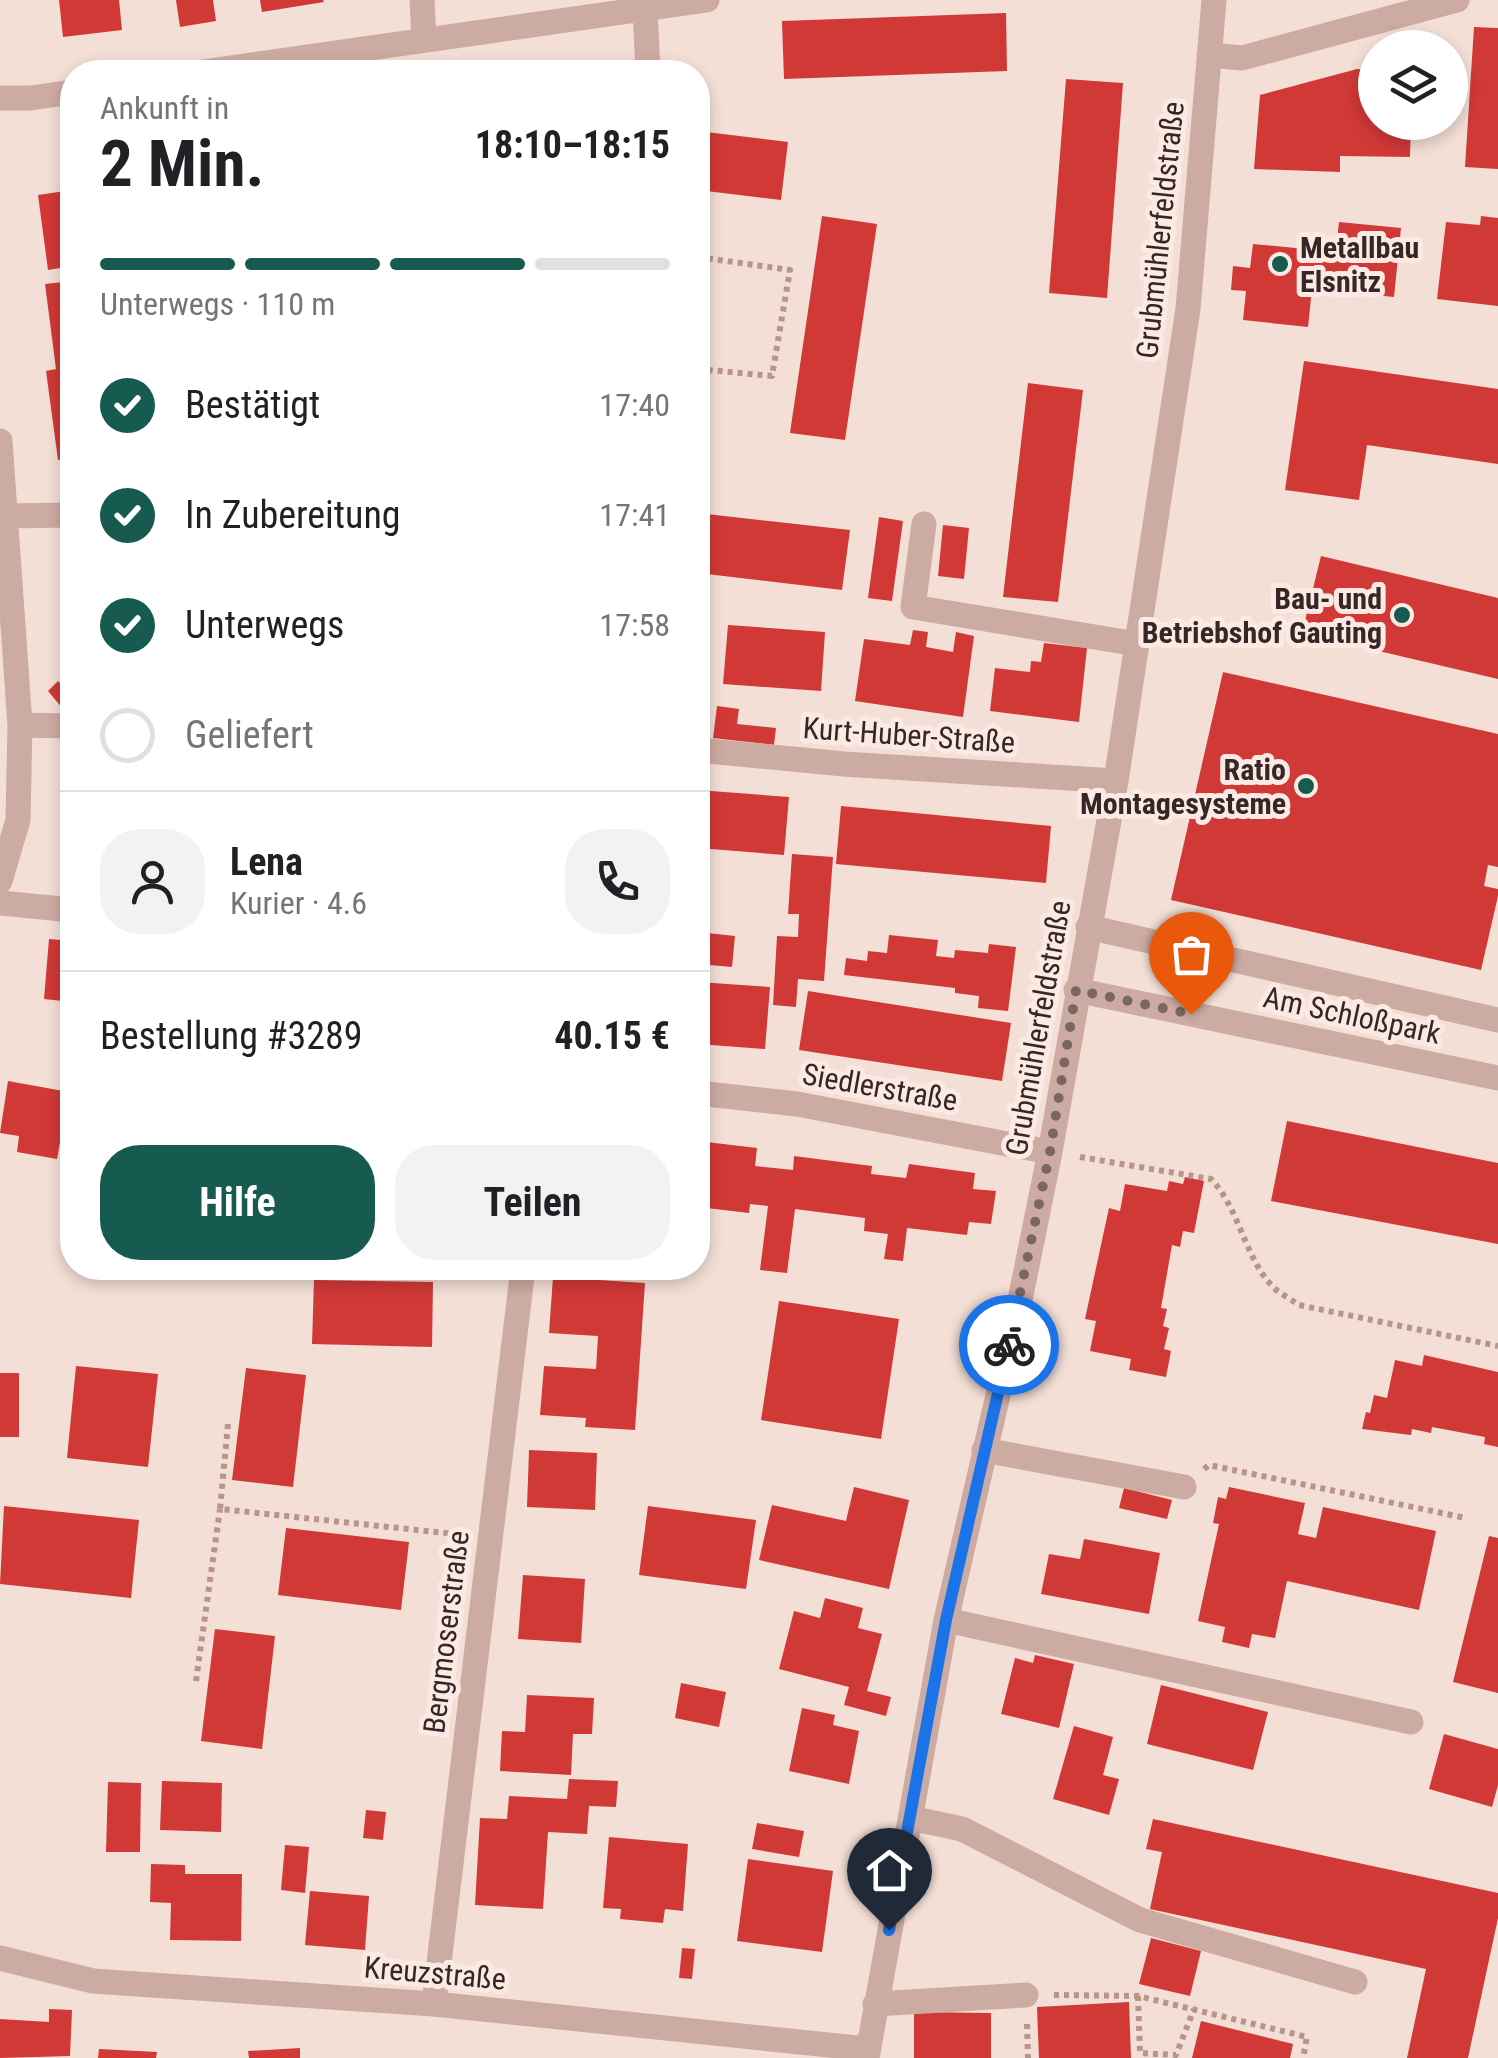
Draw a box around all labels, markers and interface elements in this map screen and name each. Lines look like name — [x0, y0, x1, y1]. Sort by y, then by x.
map controls — [1358, 30, 1468, 140]
button: layers — [1358, 30, 1468, 140]
text: Ankunft in — [100, 89, 229, 127]
street label: Grubmühlerfeldstraße — [1129, 100, 1191, 360]
text: 18:10–18:15 — [475, 123, 670, 167]
text: 2 Min. — [100, 126, 264, 202]
place label: Metallbau Elsnitz — [1300, 230, 1419, 299]
marker: Metallbau Elsnitz — [1269, 253, 1291, 275]
text: Unterwegs · 110 m — [100, 285, 335, 323]
icon: check — [100, 378, 155, 433]
text: Bestätigt — [185, 383, 320, 427]
text: 17:40 — [599, 386, 670, 424]
icon: check — [100, 488, 155, 543]
text: In Zubereitung — [185, 493, 401, 537]
text: 17:41 — [599, 496, 670, 534]
place label: Bau- und Betriebshof Gauting — [1142, 581, 1382, 650]
icon: check — [100, 598, 155, 653]
text: Unterwegs — [185, 603, 344, 647]
marker: Bau- und Betriebshof Gauting — [1391, 604, 1413, 626]
text: 17:58 — [599, 606, 670, 644]
street label: Kurt-Huber-Straße — [802, 710, 1016, 760]
text: Geliefert — [185, 713, 314, 757]
place label: Ratio Montagesysteme — [1080, 752, 1286, 821]
marker: Ratio Montagesysteme — [1295, 775, 1317, 797]
button: person — [100, 829, 205, 934]
button: phone — [565, 829, 670, 934]
text: Lena — [230, 840, 303, 884]
text: Kurier · 4.6 — [230, 884, 367, 922]
street label: Grubmühlerfeldstraße — [998, 898, 1078, 1158]
pin — [1149, 912, 1234, 1015]
icon: bag — [1164, 927, 1219, 982]
street label: Am Schloßpark — [1260, 979, 1444, 1051]
text: Bestellung #3289 — [100, 1014, 362, 1058]
text: 40.15 € — [554, 1014, 670, 1058]
street label: Siedlerstraße — [800, 1056, 960, 1118]
button: Hilfe — [100, 1145, 375, 1260]
button: Teilen — [395, 1145, 670, 1260]
courier — [959, 1295, 1059, 1395]
icon: bike — [982, 1318, 1037, 1373]
street label: Bergmoserstraße — [416, 1529, 476, 1735]
pin — [847, 1828, 932, 1931]
icon: home — [862, 1843, 917, 1898]
street label: Kreuzstraße — [363, 1949, 507, 1997]

